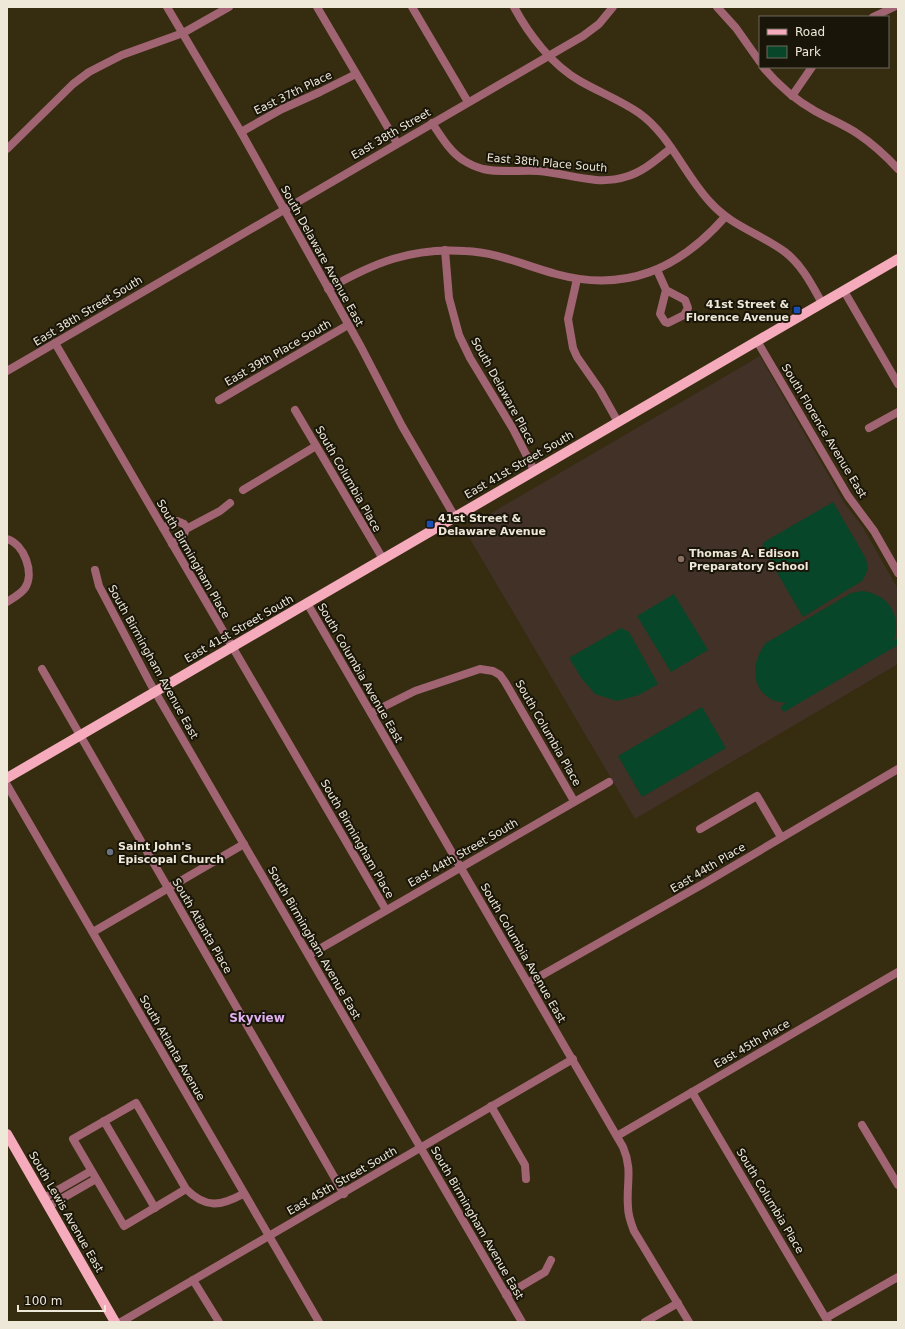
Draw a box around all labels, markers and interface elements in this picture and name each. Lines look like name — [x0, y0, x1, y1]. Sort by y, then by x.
legend — [759, 16, 889, 68]
text: Road — [795, 25, 825, 39]
text: Park — [795, 45, 821, 59]
street label: East 37th Place — [252, 68, 334, 118]
street label: East 38th Street — [349, 106, 434, 162]
street label: East 38th Place South — [486, 151, 608, 175]
street label: South Delaware Avenue East — [278, 183, 367, 329]
street label: East 38th Street South — [31, 273, 145, 349]
place label: 41st Street & Florence Avenue — [686, 298, 789, 324]
marker: 41st Street & Florence Avenue — [792, 305, 802, 315]
street label: East 39th Place South — [222, 317, 334, 389]
street label: South Delaware Place — [468, 335, 538, 447]
street label: South Florence Avenue East — [779, 362, 870, 501]
street label: South Columbia Place — [312, 424, 384, 534]
street label: East 41st Street South — [462, 428, 576, 502]
street label: South Birmingham Place — [154, 497, 233, 621]
place label: 41st Street & Delaware Avenue — [438, 512, 546, 538]
marker: 41st Street & Delaware Avenue — [425, 519, 435, 529]
place label: Thomas A. Edison Preparatory School — [689, 547, 809, 573]
marker: Thomas A. Edison Preparatory School — [676, 554, 686, 564]
street label: South Birmingham Avenue East — [105, 583, 201, 742]
street label: East 41st Street South — [182, 592, 296, 666]
street label: South Columbia Avenue East — [315, 601, 406, 746]
street label: South Columbia Place — [512, 678, 584, 788]
street label: South Birmingham Place — [318, 777, 397, 901]
street label: East 44th Street South — [406, 816, 520, 890]
place label: Saint John's Episcopal Church — [118, 840, 224, 866]
street label: East 44th Place — [668, 840, 748, 896]
marker: Saint John's Episcopal Church — [105, 847, 115, 857]
street label: South Birmingham Avenue East — [265, 864, 364, 1022]
street label: South Atlanta Place — [169, 876, 235, 976]
street label: South Columbia Avenue East — [478, 881, 569, 1026]
street label: South Atlanta Avenue — [137, 993, 208, 1103]
district label: Skyview — [229, 1011, 285, 1025]
street label: East 45th Place — [712, 1017, 792, 1071]
street label: East 45th Street South — [285, 1144, 399, 1218]
street label: South Birmingham Avenue East — [428, 1144, 527, 1302]
street label: South Columbia Place — [733, 1146, 807, 1256]
street label: South Lewis Avenue East — [26, 1149, 106, 1275]
scale bar — [18, 1287, 105, 1313]
text: 100 m — [24, 1294, 62, 1308]

